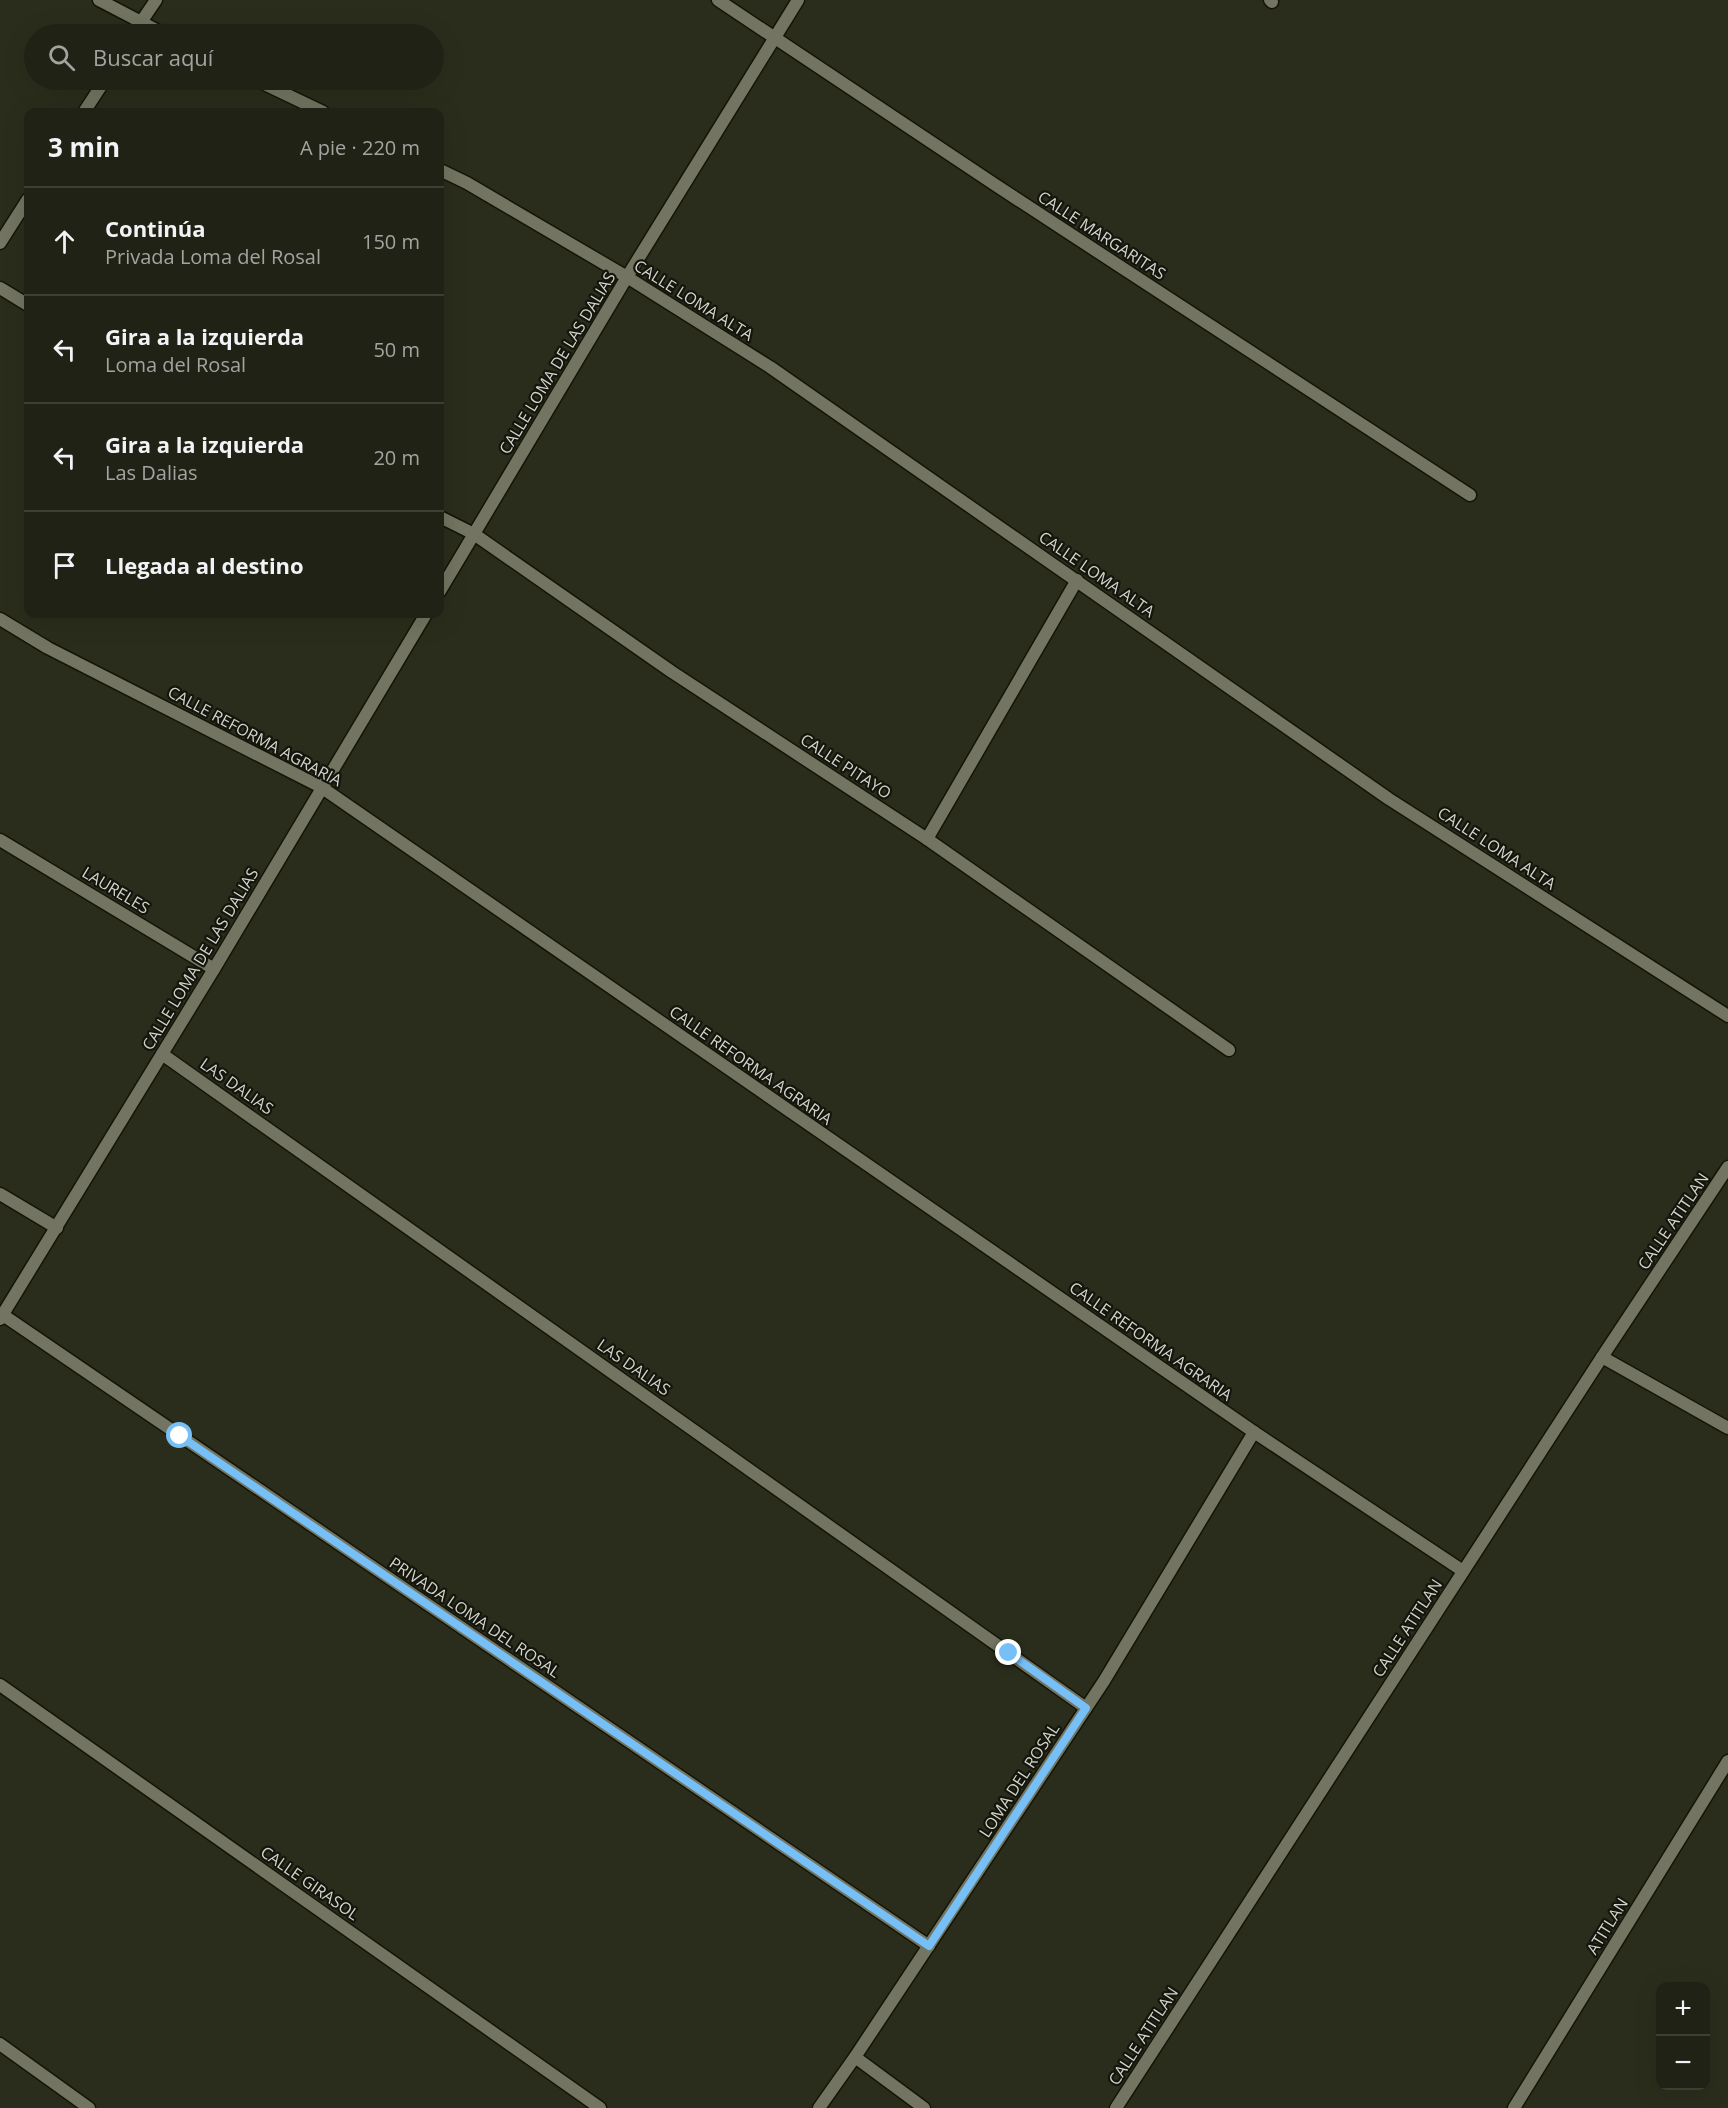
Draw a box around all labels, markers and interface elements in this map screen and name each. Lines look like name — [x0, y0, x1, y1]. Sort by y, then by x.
search box — [24, 24, 444, 90]
icon: search — [45, 41, 78, 74]
text: Buscar aquí — [93, 42, 213, 72]
text: 3 min — [48, 129, 120, 165]
text: A pie · 220 m — [300, 134, 420, 161]
street label: CALLE MARGARITAS — [1034, 185, 1170, 285]
text: Continúa — [105, 213, 206, 243]
icon: ahead — [48, 225, 81, 258]
text: 150 m — [362, 228, 420, 255]
text: Privada Loma del Rosal — [105, 243, 321, 270]
street label: CALLE LOMA ALTA — [630, 254, 759, 346]
street label: CALLE LOMA DE LAS DALIAS — [494, 268, 620, 458]
text: Gira a la izquierda — [105, 321, 304, 351]
icon: left — [48, 333, 81, 366]
text: 50 m — [373, 336, 420, 363]
text: Loma del Rosal — [105, 351, 246, 378]
text: Gira a la izquierda — [105, 429, 304, 459]
icon: left — [48, 441, 81, 474]
text: 20 m — [373, 444, 420, 471]
text: Las Dalias — [105, 459, 198, 486]
street label: CALLE LOMA ALTA — [1035, 526, 1160, 623]
icon: arrive — [48, 549, 81, 582]
text: Llegada al destino — [105, 550, 304, 580]
street label: CALLE REFORMA AGRARIA — [164, 681, 347, 792]
street label: CALLE PITAYO — [796, 728, 896, 804]
street label: CALLE LOMA ALTA — [1434, 802, 1561, 895]
street label: LAURELES — [78, 861, 154, 919]
street label: CALLE LOMA DE LAS DALIAS — [137, 864, 263, 1054]
street label: CALLE REFORMA AGRARIA — [665, 1000, 838, 1130]
street label: LAS DALIAS — [196, 1053, 278, 1119]
street label: CALLE ATITLAN — [1632, 1168, 1714, 1274]
street label: CALLE REFORMA AGRARIA — [1065, 1276, 1238, 1406]
street label: LAS DALIAS — [593, 1334, 675, 1400]
route start — [166, 1422, 192, 1448]
street label: PRIVADA LOMA DEL ROSAL — [385, 1552, 565, 1682]
street label: CALLE ATITLAN — [1367, 1575, 1447, 1681]
route end — [995, 1639, 1021, 1665]
street label: LOMA DEL ROSAL — [974, 1719, 1064, 1841]
street label: CALLE GIRASOL — [256, 1841, 364, 1925]
street label: ATITLAN — [1581, 1894, 1633, 1958]
map controls — [1656, 1982, 1710, 2090]
button: + — [1656, 1982, 1710, 2036]
street label: CALLE ATITLAN — [1103, 1983, 1183, 2089]
button: − — [1656, 2036, 1710, 2090]

